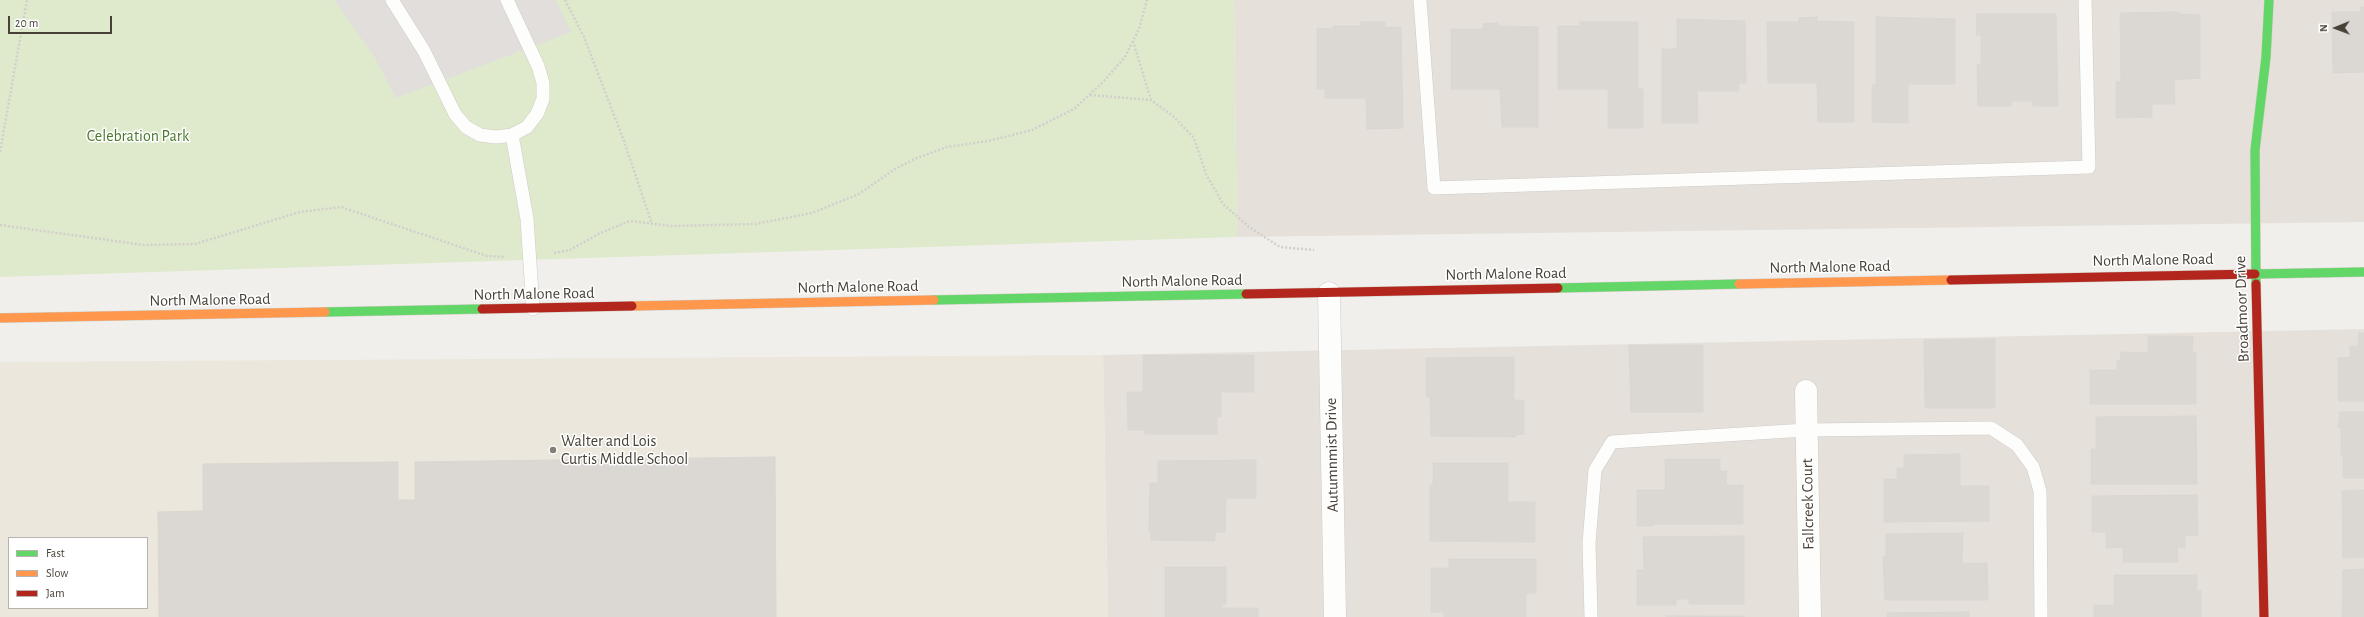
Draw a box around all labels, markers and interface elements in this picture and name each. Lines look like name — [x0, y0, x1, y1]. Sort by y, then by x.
scale bar — [10, 8, 114, 34]
north arrow — [2316, 8, 2356, 48]
text: 20 m — [15, 17, 38, 29]
text: N — [2318, 24, 2329, 32]
park label: Celebration Park — [87, 126, 189, 146]
street label: North Malone Road — [2092, 249, 2214, 271]
street label: Broadmoor Drive — [2231, 255, 2253, 363]
street label: North Malone Road — [1769, 256, 1891, 278]
street label: North Malone Road — [1445, 263, 1567, 285]
street label: North Malone Road — [1121, 270, 1243, 292]
street label: North Malone Road — [797, 276, 919, 298]
street label: North Malone Road — [473, 283, 595, 305]
street label: North Malone Road — [149, 289, 271, 311]
street label: Autumnmist Drive — [1321, 398, 1343, 512]
place label: Walter and Lois Curtis Middle School — [561, 431, 688, 469]
marker: Walter and Lois Curtis Middle School — [548, 445, 558, 455]
street label: Fallcreek Court — [1798, 458, 1818, 550]
legend — [8, 537, 148, 609]
text: Fast — [46, 547, 65, 559]
text: Slow — [46, 567, 68, 579]
text: Jam — [46, 587, 65, 599]

